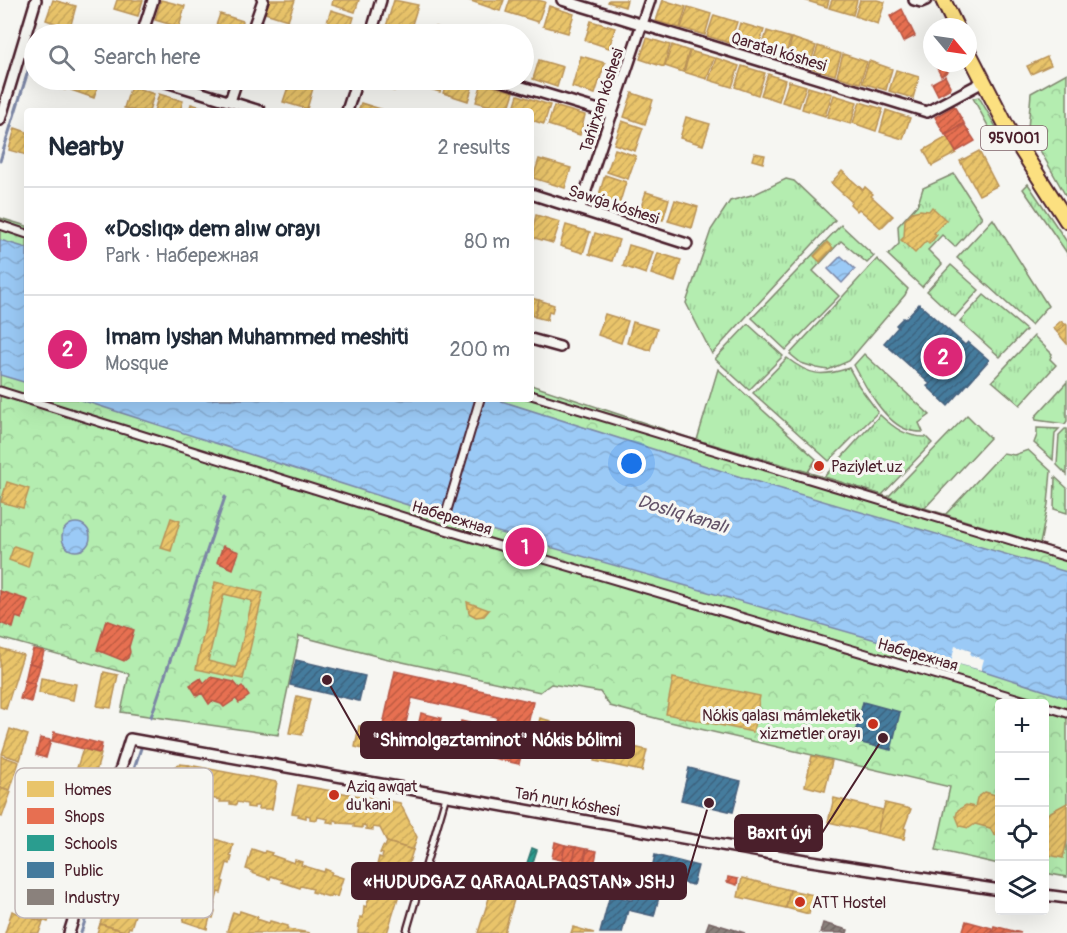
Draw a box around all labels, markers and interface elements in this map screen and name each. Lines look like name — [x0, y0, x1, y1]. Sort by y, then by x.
north arrow — [923, 18, 977, 72]
search box — [24, 24, 534, 90]
street label: Qaratal kóshesi — [728, 28, 829, 76]
icon: search — [45, 41, 78, 74]
text: Search here — [93, 43, 200, 71]
street label: Tańirxan kóshesi — [576, 45, 628, 155]
road number: 95V001 — [981, 126, 1047, 150]
text: Nearby — [48, 131, 124, 163]
text: 2 results — [438, 135, 510, 160]
street label: Sawǵa kóshesi — [566, 181, 662, 229]
text: «Doslıq» dem alıw orayı — [105, 215, 321, 243]
text: 1 — [64, 229, 71, 254]
text: 80 m — [464, 229, 510, 254]
text: Park · Набережная — [105, 243, 259, 268]
text: Imam Iyshan Muhammed meshiti — [105, 323, 408, 351]
pin: 2 — [924, 334, 962, 380]
text: 2 — [62, 337, 73, 362]
text: 200 m — [449, 337, 510, 362]
text: Mosque — [105, 351, 168, 376]
your location — [617, 449, 646, 478]
place label: Paziylet.uz — [831, 457, 903, 477]
marker: Paziylet.uz — [812, 459, 826, 473]
water label: Doslıq kanalı — [635, 490, 732, 539]
street label: Набережная — [409, 496, 494, 540]
pin: 1 — [506, 524, 544, 570]
street label: Набережная — [875, 634, 960, 676]
map controls — [995, 699, 1049, 915]
button: + — [995, 699, 1049, 753]
place label: Nókis qalası mámleketik xizmetler orayı — [702, 706, 861, 744]
marker: Nókis qalası mámleketik xizmetler orayı — [866, 717, 880, 731]
callout: "Shimolgaztaminot" Nókis bólimi — [361, 722, 634, 758]
text: "Shimolgaztaminot" Nókis bólimi — [373, 729, 621, 752]
button: − — [995, 753, 1049, 807]
legend — [15, 768, 213, 918]
place label: Aziq awqat du'kani — [346, 777, 418, 815]
text: Homes — [64, 780, 112, 800]
street label: Tań nurı kóshesi — [513, 783, 621, 821]
marker: Aziq awqat du'kani — [327, 788, 341, 802]
text: Shops — [64, 807, 104, 827]
button: locate — [995, 807, 1049, 861]
callout: Baxıt úyi — [735, 815, 822, 851]
text: Baxıt úyi — [747, 822, 811, 845]
text: Schools — [64, 834, 117, 854]
text: Public — [64, 861, 104, 881]
button: layers — [995, 861, 1049, 915]
callout: «HUDUDGAZ QARAQALPAQSTAN» JSHJ — [352, 863, 686, 899]
text: «HUDUDGAZ QARAQALPAQSTAN» JSHJ — [364, 871, 675, 894]
text: Industry — [64, 888, 120, 908]
place label: ATT Hostel — [812, 893, 886, 913]
marker: ATT Hostel — [793, 895, 807, 909]

